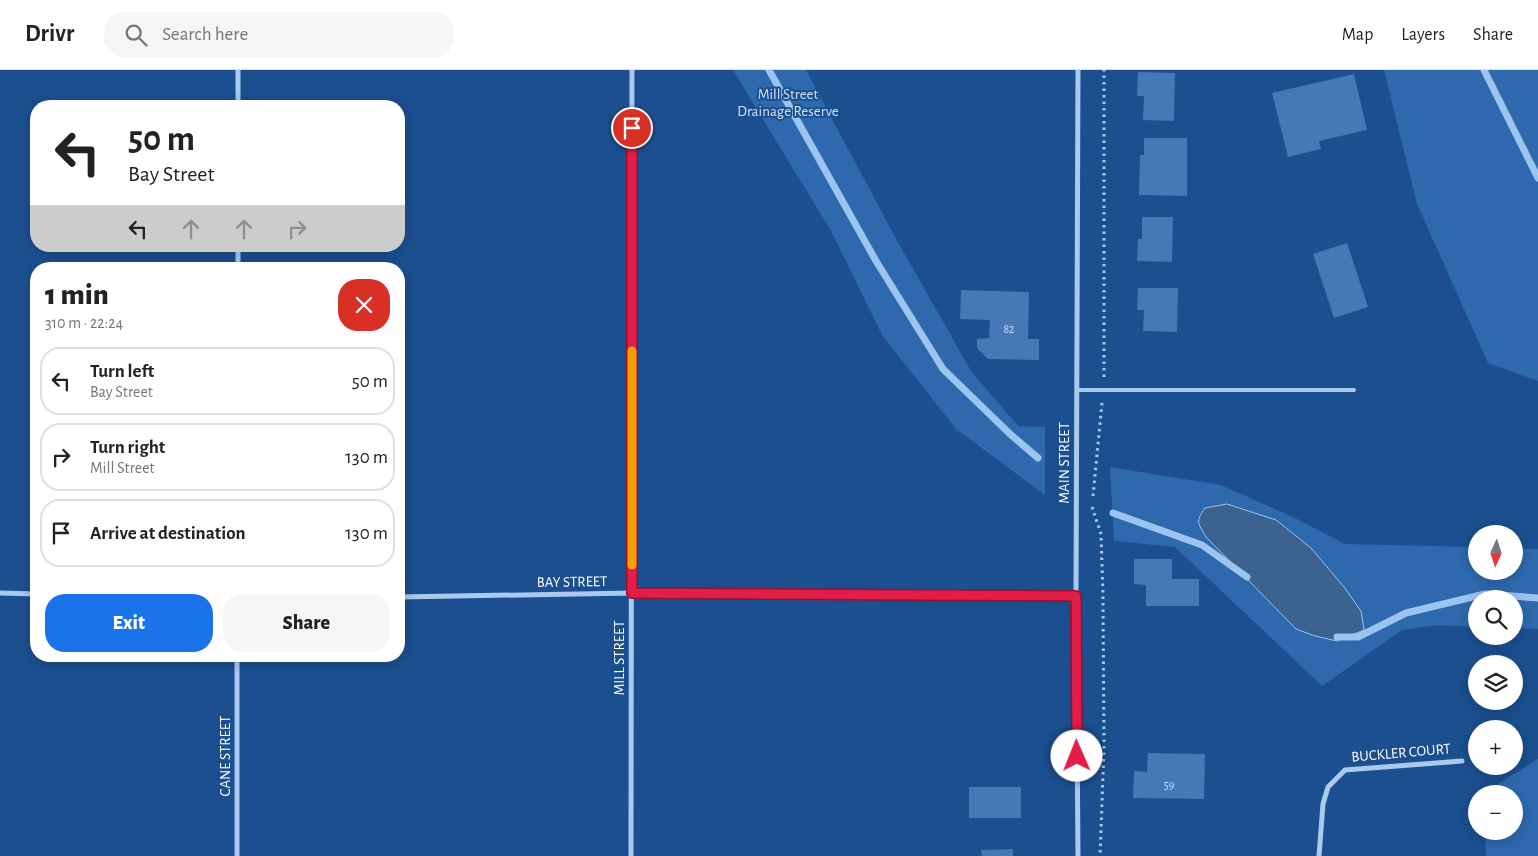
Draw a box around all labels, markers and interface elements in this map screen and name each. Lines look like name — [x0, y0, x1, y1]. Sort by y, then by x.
search box — [104, 12, 454, 57]
icon: search — [122, 21, 150, 49]
text: Drivr — [25, 22, 74, 46]
text: Search here — [162, 25, 248, 44]
text: Map — [1342, 26, 1373, 44]
text: Layers — [1401, 26, 1445, 44]
text: Share — [1473, 26, 1513, 44]
park label: Mill Street Drainage Reserve — [737, 87, 839, 119]
pin — [611, 107, 653, 149]
icon: arrive — [618, 114, 646, 142]
icon: left — [45, 120, 110, 185]
text: 50 m — [128, 122, 195, 157]
text: Bay Street — [128, 163, 215, 185]
icon: left — [124, 215, 152, 243]
icon: ahead — [177, 215, 205, 243]
icon: ahead — [230, 215, 258, 243]
icon: right — [283, 215, 311, 243]
button: close — [338, 279, 390, 331]
text: 1 min — [45, 280, 109, 310]
text: 310 m · 22:24 — [45, 315, 123, 331]
house number: 82 — [1003, 323, 1015, 335]
text: Turn left — [90, 362, 154, 381]
icon: left — [47, 367, 75, 395]
text: 50 m — [352, 372, 388, 391]
text: Bay Street — [90, 384, 153, 400]
street label: MAIN STREET — [1057, 422, 1072, 504]
text: Turn right — [90, 438, 165, 457]
icon: right — [47, 443, 75, 471]
text: 130 m — [345, 448, 388, 467]
text: Mill Street — [90, 460, 155, 476]
icon: arrive — [47, 519, 75, 547]
text: Arrive at destination — [90, 524, 246, 543]
text: 130 m — [345, 524, 388, 543]
north arrow — [1468, 525, 1522, 580]
map controls — [1468, 525, 1523, 840]
street label: BAY STREET — [537, 574, 608, 590]
button: search — [1468, 590, 1523, 645]
button: Exit — [45, 594, 213, 652]
button: Share — [223, 594, 390, 652]
street label: MILL STREET — [612, 620, 627, 696]
button: layers — [1468, 655, 1523, 710]
street label: CANE STREET — [218, 715, 233, 796]
button: + — [1468, 720, 1523, 775]
position arrow — [1050, 729, 1102, 781]
street label: BUCKLER COURT — [1351, 741, 1452, 765]
house number: 59 — [1164, 779, 1175, 791]
button: − — [1468, 785, 1523, 840]

